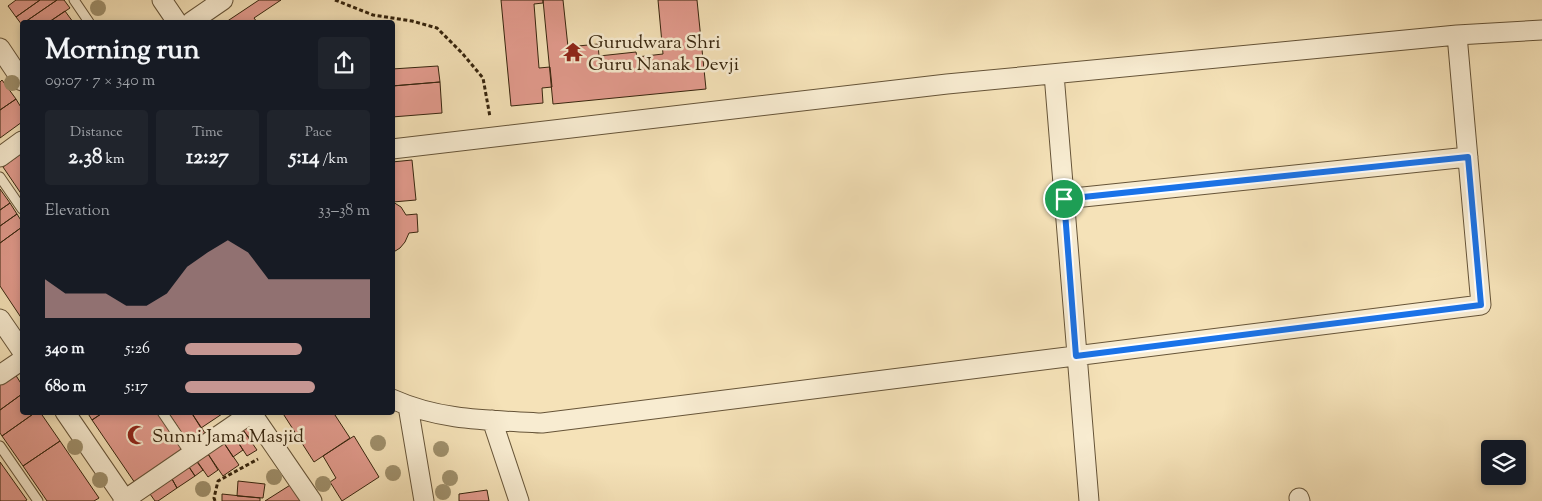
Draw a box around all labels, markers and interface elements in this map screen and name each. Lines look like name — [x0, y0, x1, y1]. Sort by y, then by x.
place label: Gurudwara Shri Guru Nanak Devji — [588, 30, 739, 79]
text: Morning run — [45, 31, 200, 71]
button: share — [318, 37, 370, 89]
temple icon: Gurudwara Shri Guru Nanak Devji — [562, 41, 584, 63]
text: 09:07 · 7 × 340 m — [45, 70, 155, 93]
text: Distance — [70, 123, 123, 143]
text: Time — [192, 123, 223, 143]
text: Pace — [305, 123, 332, 143]
text: 2.38 — [68, 143, 102, 173]
text: 12:27 — [186, 143, 229, 173]
text: 5:14 — [289, 143, 320, 173]
text: km — [102, 150, 125, 170]
text: /km — [320, 150, 348, 170]
pin — [1043, 178, 1085, 220]
icon: arrive — [1050, 185, 1078, 213]
text: Elevation — [45, 200, 110, 223]
text: 33–38 m — [318, 200, 370, 223]
text: 340 m — [45, 338, 85, 361]
text: 5:26 — [125, 338, 150, 361]
text: 680 m — [45, 376, 86, 399]
text: 5:17 — [125, 376, 148, 399]
mosque icon: Sunni Jama Masjid — [126, 424, 148, 446]
place label: Sunni Jama Masjid — [152, 424, 304, 451]
map controls — [1481, 440, 1526, 485]
button: layers — [1481, 440, 1526, 485]

